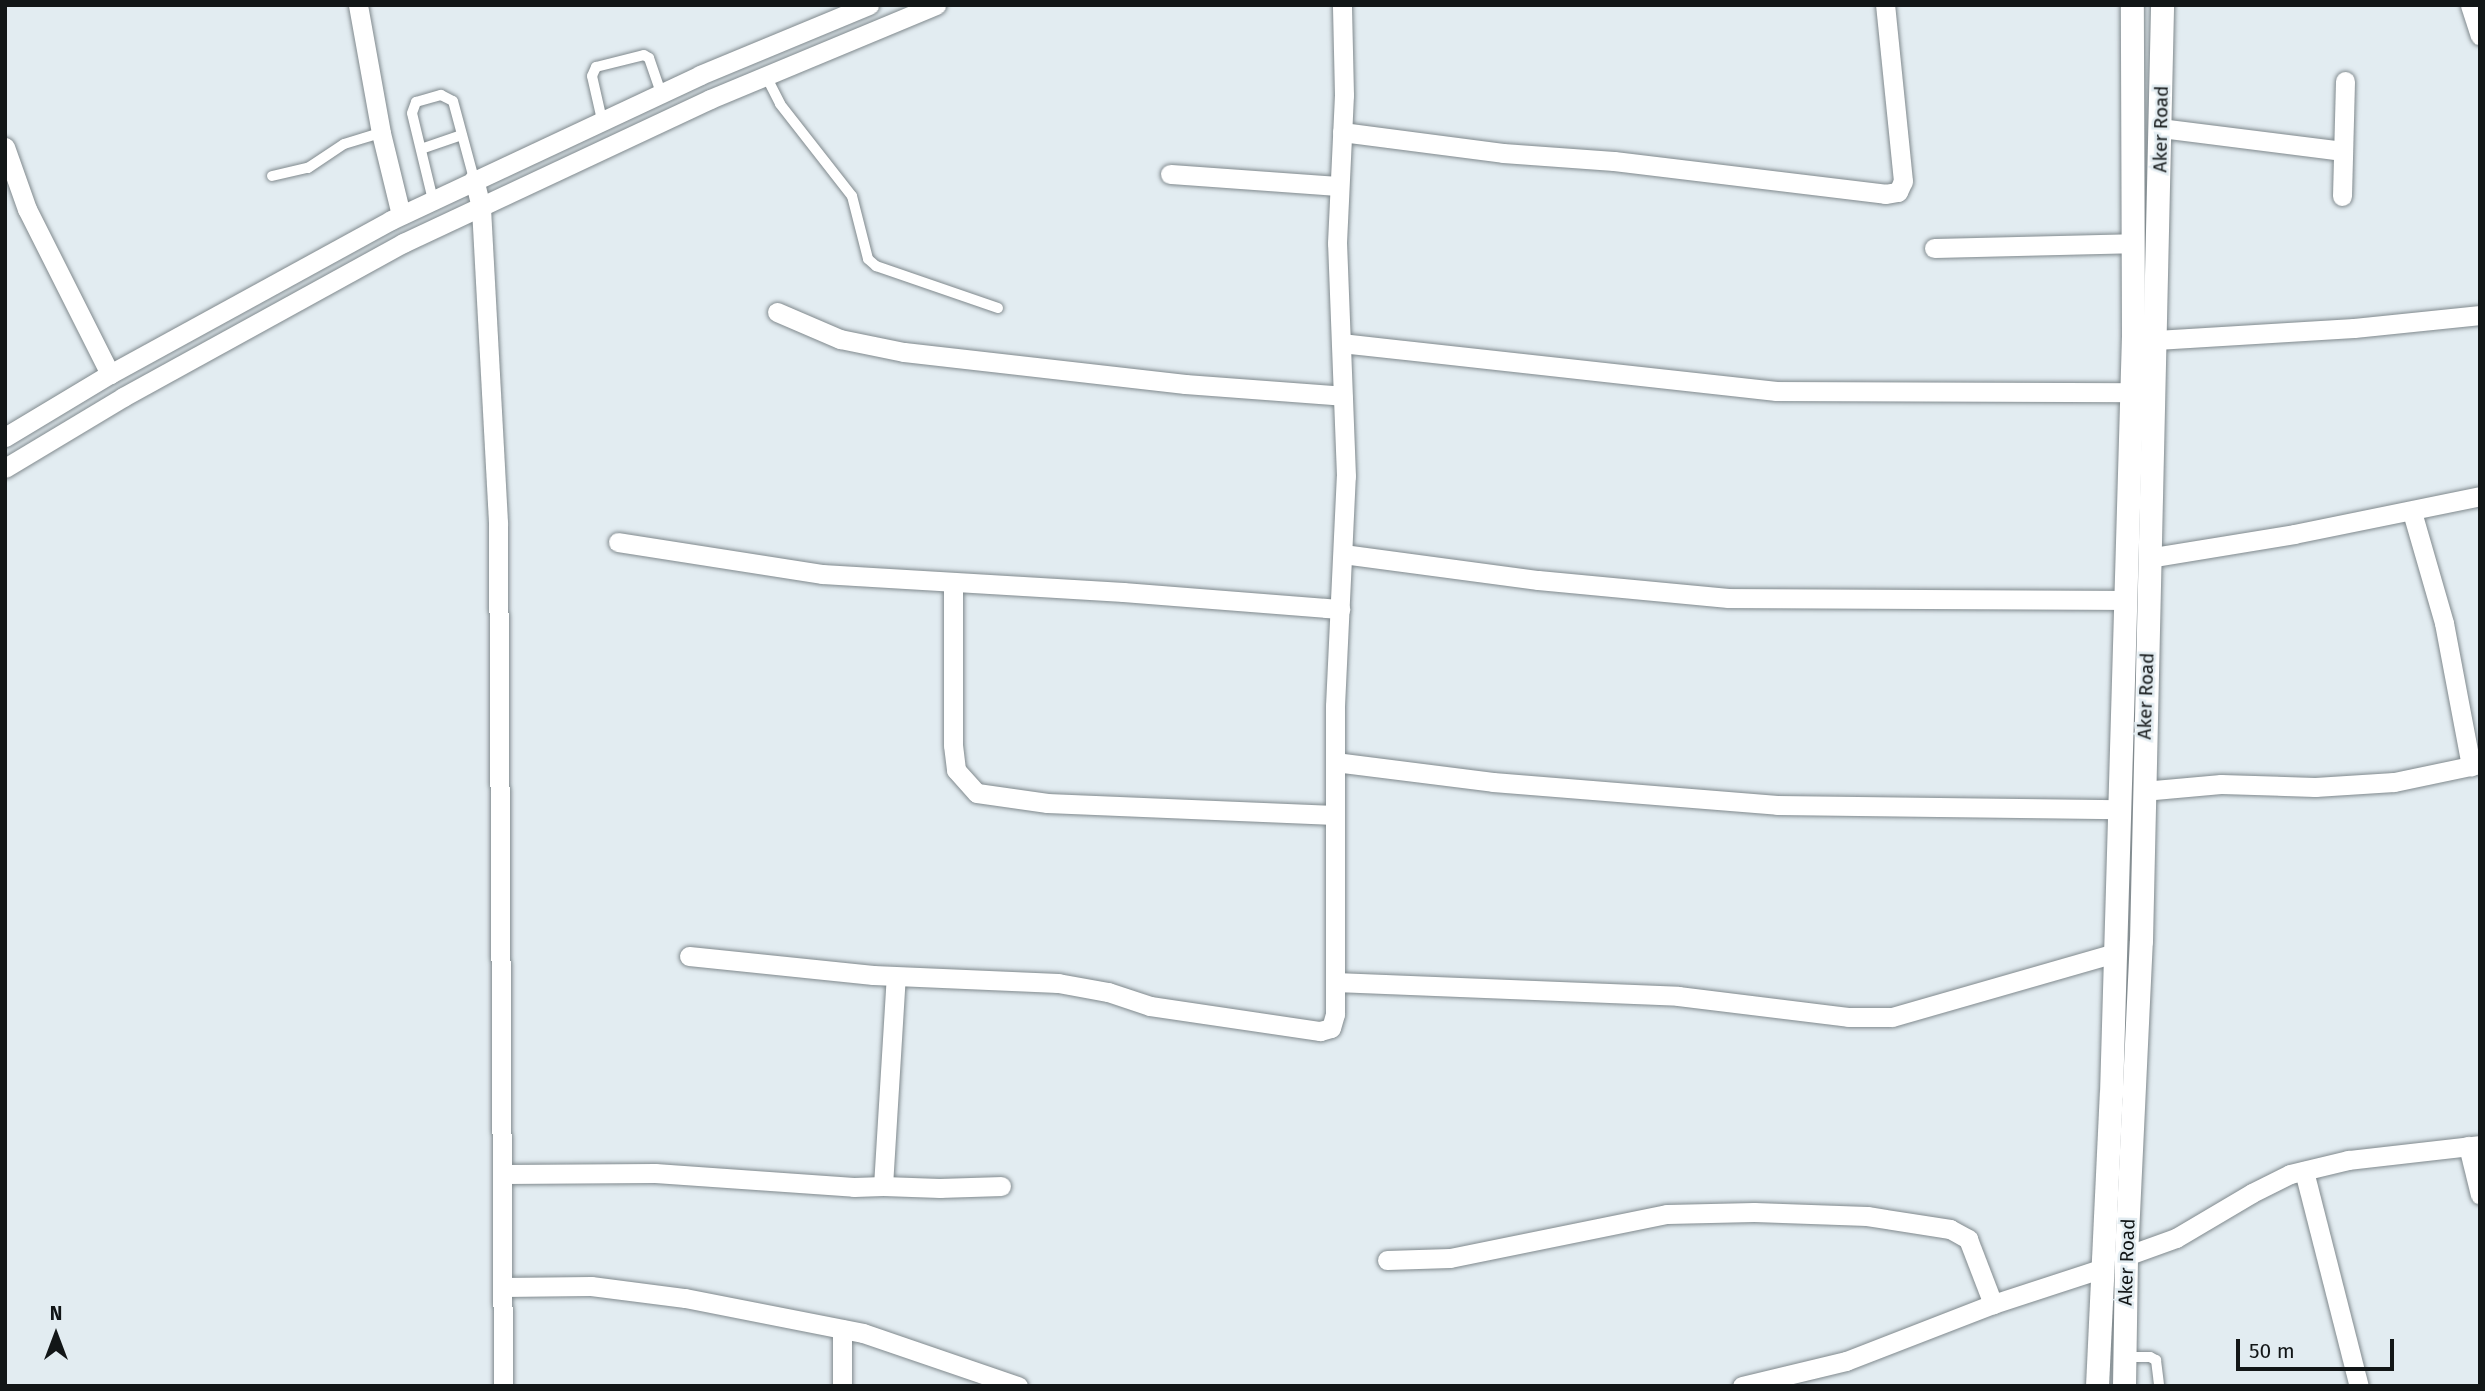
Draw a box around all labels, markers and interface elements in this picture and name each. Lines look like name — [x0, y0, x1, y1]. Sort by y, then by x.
street label: Aker Road — [2149, 85, 2173, 173]
street label: Aker Road — [2133, 652, 2159, 740]
street label: Aker Road — [2114, 1218, 2140, 1306]
north arrow — [21, 1300, 91, 1370]
text: N — [50, 1302, 62, 1325]
scale bar — [2240, 1324, 2398, 1368]
text: 50 m — [2249, 1338, 2295, 1364]

